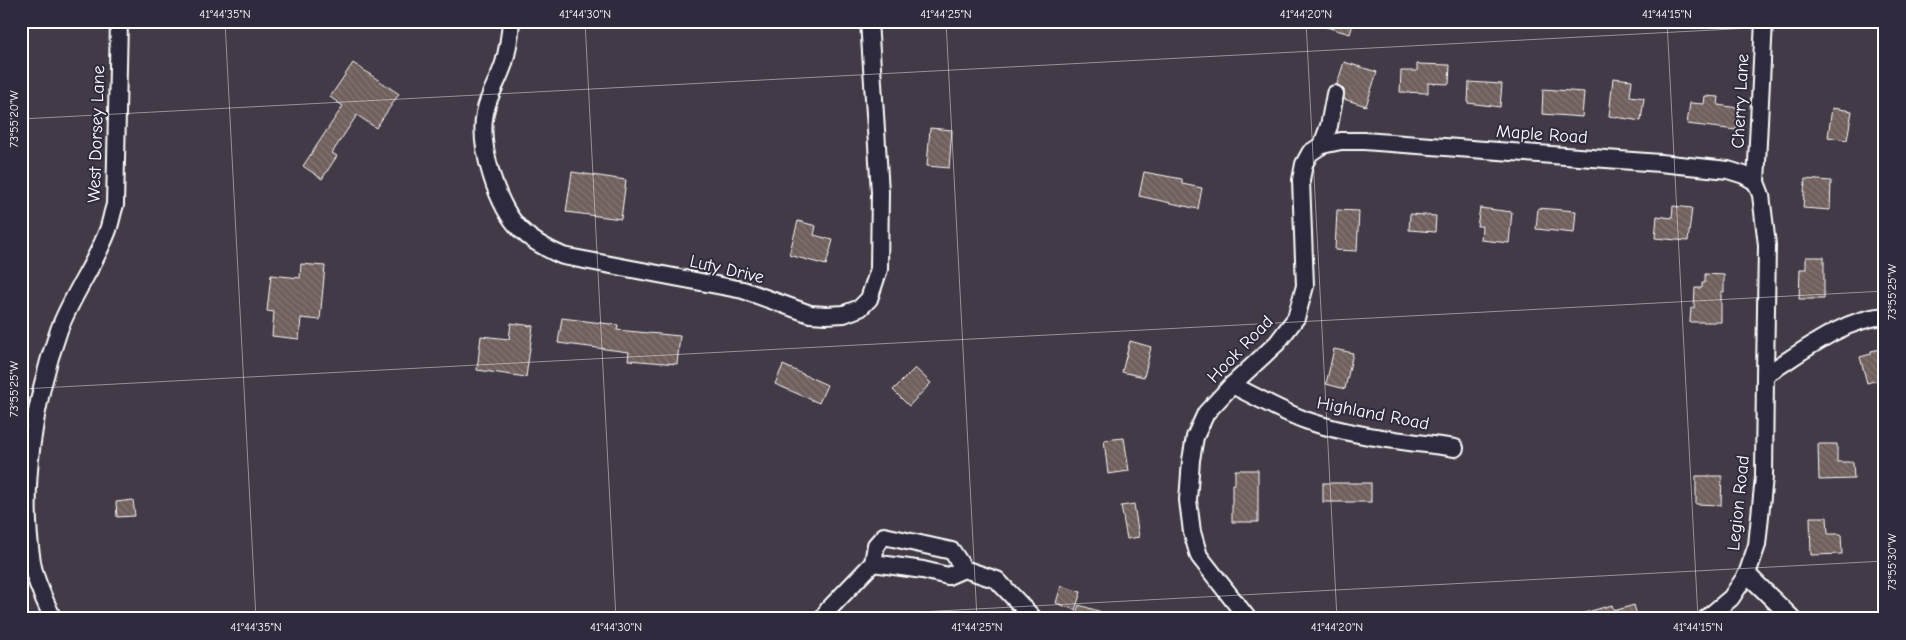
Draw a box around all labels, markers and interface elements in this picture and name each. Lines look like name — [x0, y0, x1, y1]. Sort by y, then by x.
text: 41°44'35"N — [199, 7, 251, 21]
text: 41°44'30"N — [559, 7, 611, 21]
text: 41°44'25"N — [920, 7, 972, 21]
text: 41°44'20"N — [1280, 7, 1332, 21]
text: 41°44'15"N — [1642, 7, 1692, 21]
street label: Cherry Lane — [1728, 53, 1753, 149]
street label: West Dorsey Lane — [84, 65, 109, 203]
text: 73°55'20"W — [7, 90, 21, 148]
street label: Maple Road — [1495, 121, 1588, 148]
street label: Luty Drive — [688, 251, 766, 288]
text: 73°55'25"W — [1885, 263, 1899, 320]
street label: Hook Road — [1203, 311, 1278, 387]
text: 73°55'25"W — [7, 360, 21, 417]
street label: Highland Road — [1315, 392, 1431, 435]
street label: Legion Road — [1723, 454, 1754, 552]
text: 73°55'30"W — [1885, 533, 1899, 591]
text: 41°44'35"N — [230, 620, 282, 634]
text: 41°44'30"N — [590, 620, 642, 634]
text: 41°44'25"N — [951, 620, 1003, 634]
text: 41°44'20"N — [1311, 620, 1363, 634]
text: 41°44'15"N — [1673, 620, 1723, 634]

